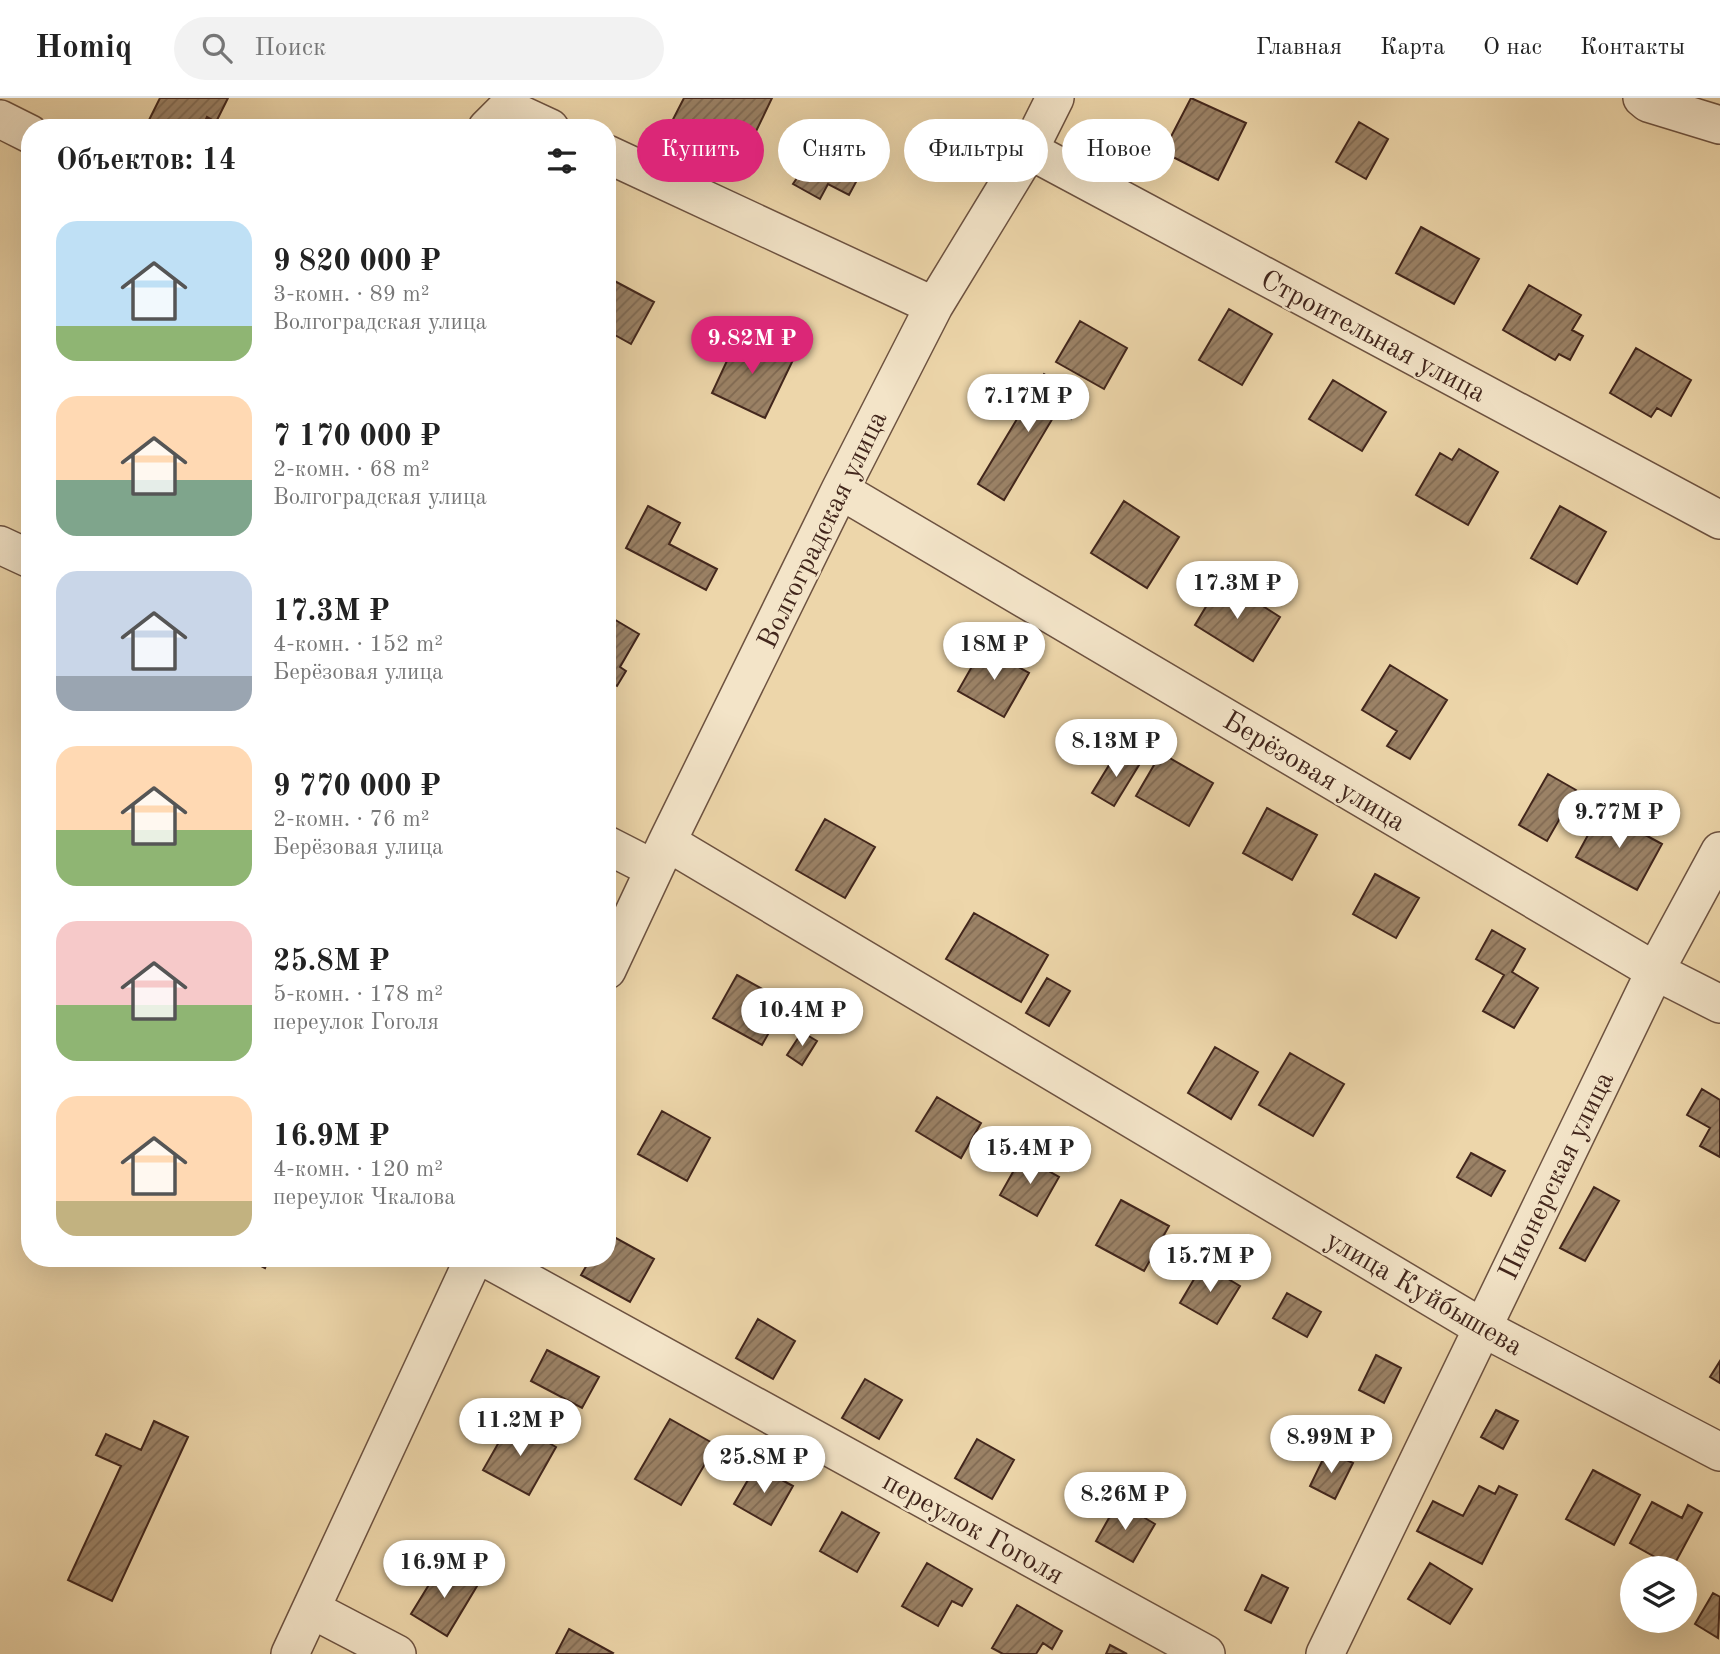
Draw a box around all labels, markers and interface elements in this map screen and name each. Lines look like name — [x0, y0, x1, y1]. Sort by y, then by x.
search box — [174, 17, 664, 80]
icon: search — [198, 29, 236, 67]
text: Homiq — [35, 32, 132, 65]
text: Поиск — [254, 35, 326, 61]
text: Главная — [1256, 36, 1342, 60]
text: Карта — [1380, 36, 1445, 60]
text: О нас — [1483, 36, 1542, 60]
text: Контакты — [1580, 36, 1685, 60]
chip: Купить — [637, 119, 764, 182]
chip: Снять — [778, 119, 890, 182]
chip: Фильтры — [904, 119, 1048, 182]
chip: Новое — [1062, 119, 1175, 182]
icon: filters — [543, 142, 581, 180]
text: Объектов: 14 — [56, 146, 236, 176]
text: 9 820 000 ₽ — [273, 247, 441, 277]
icon: home — [112, 249, 196, 333]
street label: Строительная улица — [1255, 267, 1490, 409]
text: 3-комн. · 89 m² — [273, 283, 430, 306]
text: Волгоградская улица — [273, 311, 487, 334]
pin: 9.82M ₽ — [687, 316, 817, 376]
text: 9.82M ₽ — [707, 327, 797, 350]
pin: 7.17M ₽ — [963, 374, 1093, 434]
text: 7.17M ₽ — [983, 385, 1073, 408]
street label: Волгоградская улица — [754, 407, 893, 653]
text: 7 170 000 ₽ — [273, 422, 441, 452]
icon: home — [112, 424, 196, 508]
text: 2-комн. · 68 m² — [273, 458, 430, 481]
text: Волгоградская улица — [273, 486, 487, 509]
pin: 17.3M ₽ — [1172, 561, 1302, 621]
text: 17.3M ₽ — [1192, 572, 1282, 595]
text: 17.3M ₽ — [273, 597, 390, 627]
icon: home — [112, 599, 196, 683]
pin: 18M ₽ — [945, 622, 1043, 682]
text: 4-комн. · 152 m² — [273, 633, 443, 656]
text: 18M ₽ — [959, 633, 1029, 656]
text: Берёзовая улица — [273, 661, 443, 684]
street label: Берёзовая улица — [1217, 707, 1410, 838]
pin: 8.13M ₽ — [1051, 720, 1181, 779]
text: 8.13M ₽ — [1071, 730, 1161, 753]
text: 9 770 000 ₽ — [273, 772, 441, 802]
icon: home — [112, 774, 196, 858]
pin: 9.77M ₽ — [1554, 790, 1684, 850]
text: 9.77M ₽ — [1574, 801, 1664, 824]
text: 2-комн. · 76 m² — [273, 808, 430, 831]
text: Берёзовая улица — [273, 836, 443, 859]
text: 25.8M ₽ — [273, 947, 390, 977]
icon: home — [112, 949, 196, 1033]
text: 5-комн. · 178 m² — [273, 983, 443, 1006]
pin: 10.4M ₽ — [737, 988, 867, 1048]
text: 10.4M ₽ — [757, 999, 847, 1022]
text: переулок Гоголя — [273, 1011, 439, 1034]
street label: Пионерская улица — [1495, 1068, 1620, 1285]
text: 16.9M ₽ — [273, 1122, 390, 1152]
icon: home — [112, 1124, 196, 1208]
pin: 15.4M ₽ — [965, 1126, 1095, 1186]
text: 15.4M ₽ — [985, 1137, 1075, 1160]
text: 4-комн. · 120 m² — [273, 1158, 443, 1181]
text: переулок Чкалова — [273, 1186, 456, 1209]
street label: улица Куйбышева — [1320, 1227, 1527, 1362]
pin: 15.7M ₽ — [1145, 1234, 1275, 1294]
text: 15.7M ₽ — [1165, 1245, 1255, 1268]
pin: 11.2M ₽ — [455, 1398, 585, 1458]
text: 11.2M ₽ — [475, 1409, 565, 1432]
pin: 8.99M ₽ — [1266, 1416, 1396, 1475]
text: 8.99M ₽ — [1286, 1426, 1376, 1449]
pin: 25.8M ₽ — [699, 1436, 829, 1495]
text: 25.8M ₽ — [719, 1446, 809, 1469]
street label: переулок Гоголя — [877, 1468, 1068, 1591]
pin: 8.26M ₽ — [1060, 1472, 1190, 1532]
text: 8.26M ₽ — [1080, 1483, 1170, 1506]
pin: 16.9M ₽ — [379, 1540, 509, 1600]
text: 16.9M ₽ — [399, 1551, 489, 1574]
map controls — [1620, 1556, 1697, 1633]
button: layers — [1620, 1556, 1697, 1633]

